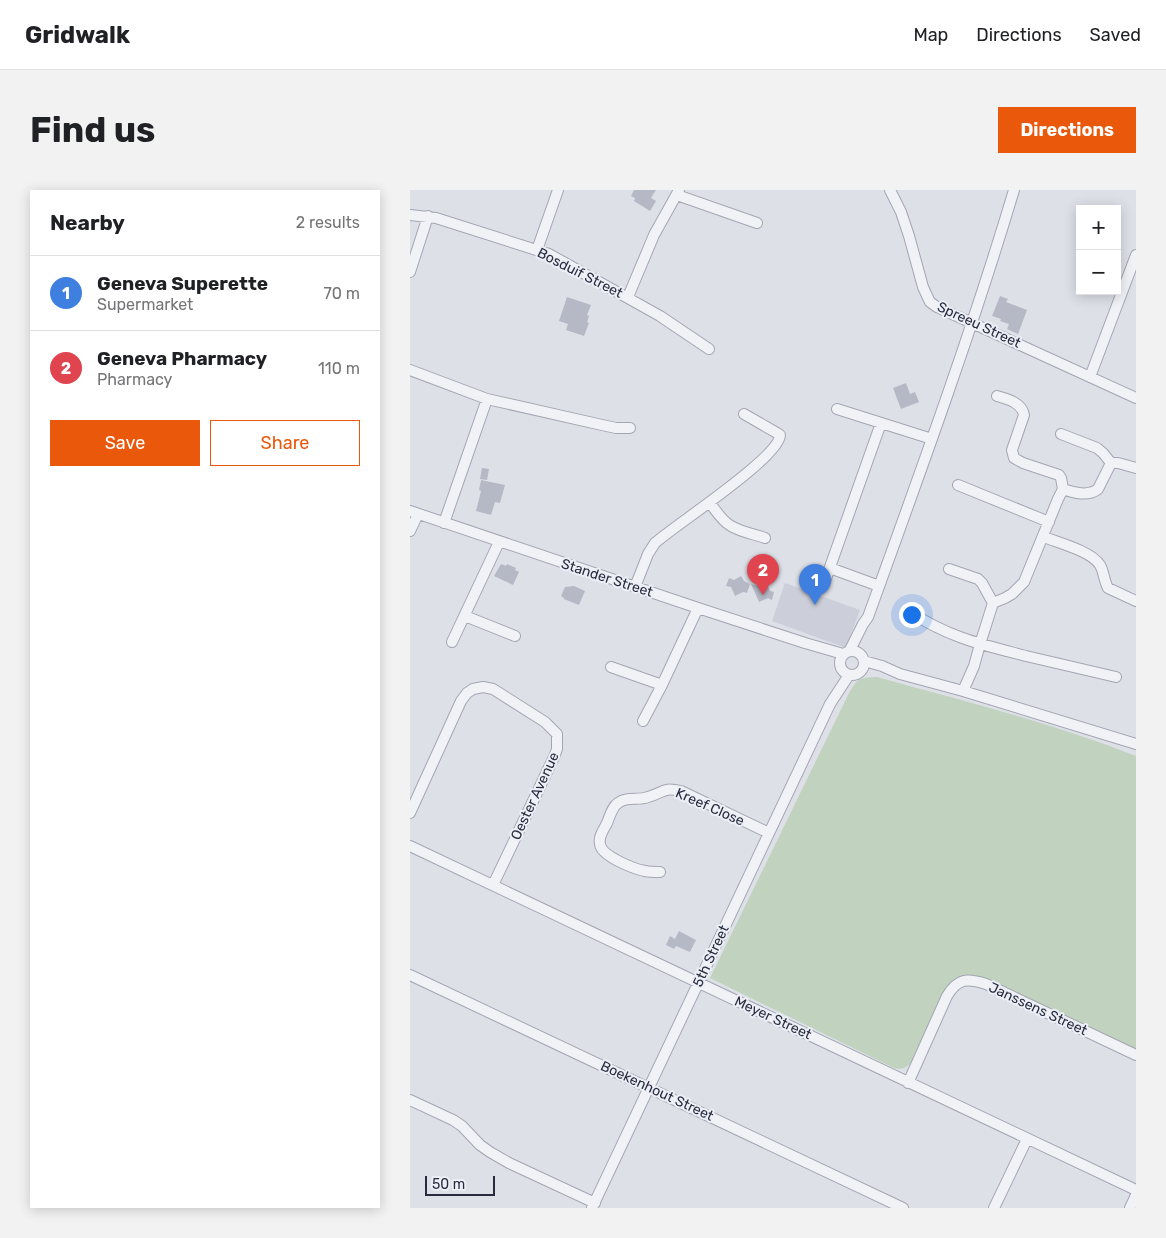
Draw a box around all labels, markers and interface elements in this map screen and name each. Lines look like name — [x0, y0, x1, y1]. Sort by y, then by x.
text: Gridwalk — [25, 21, 130, 49]
text: Map — [913, 24, 948, 46]
text: Directions — [976, 24, 1062, 46]
text: Saved — [1090, 24, 1141, 46]
button: Directions — [998, 107, 1136, 153]
text: Find us — [30, 109, 155, 151]
map controls — [1076, 205, 1121, 295]
button: + — [1076, 205, 1121, 250]
text: Nearby — [50, 210, 125, 235]
text: 2 results — [296, 213, 360, 232]
street label: Bosduif Street — [534, 244, 626, 302]
button: − — [1076, 250, 1121, 295]
text: Geneva Superette — [97, 272, 268, 295]
text: 1 — [62, 284, 70, 303]
text: 70 m — [323, 284, 360, 303]
text: Supermarket — [97, 295, 193, 314]
street label: Spreeu Street — [935, 298, 1024, 352]
text: Geneva Pharmacy — [97, 347, 267, 370]
text: 2 — [61, 359, 71, 378]
text: 110 m — [318, 359, 360, 378]
text: Pharmacy — [97, 370, 172, 389]
button: Save — [50, 420, 200, 466]
button: Share — [210, 420, 360, 466]
pin: 2 — [747, 554, 779, 595]
street label: Stander Street — [559, 555, 656, 601]
pin: 1 — [799, 564, 831, 605]
your location — [899, 602, 925, 628]
street label: Oester Avenue — [507, 749, 563, 843]
street label: Kreef Close — [673, 784, 747, 830]
street label: 5th Street — [689, 922, 733, 990]
street label: Janssens Street — [986, 979, 1090, 1039]
street label: Meyer Street — [732, 993, 815, 1043]
street label: Boekenhout Street — [598, 1057, 717, 1125]
scale bar — [425, 1173, 495, 1196]
text: 50 m — [432, 1176, 465, 1193]

